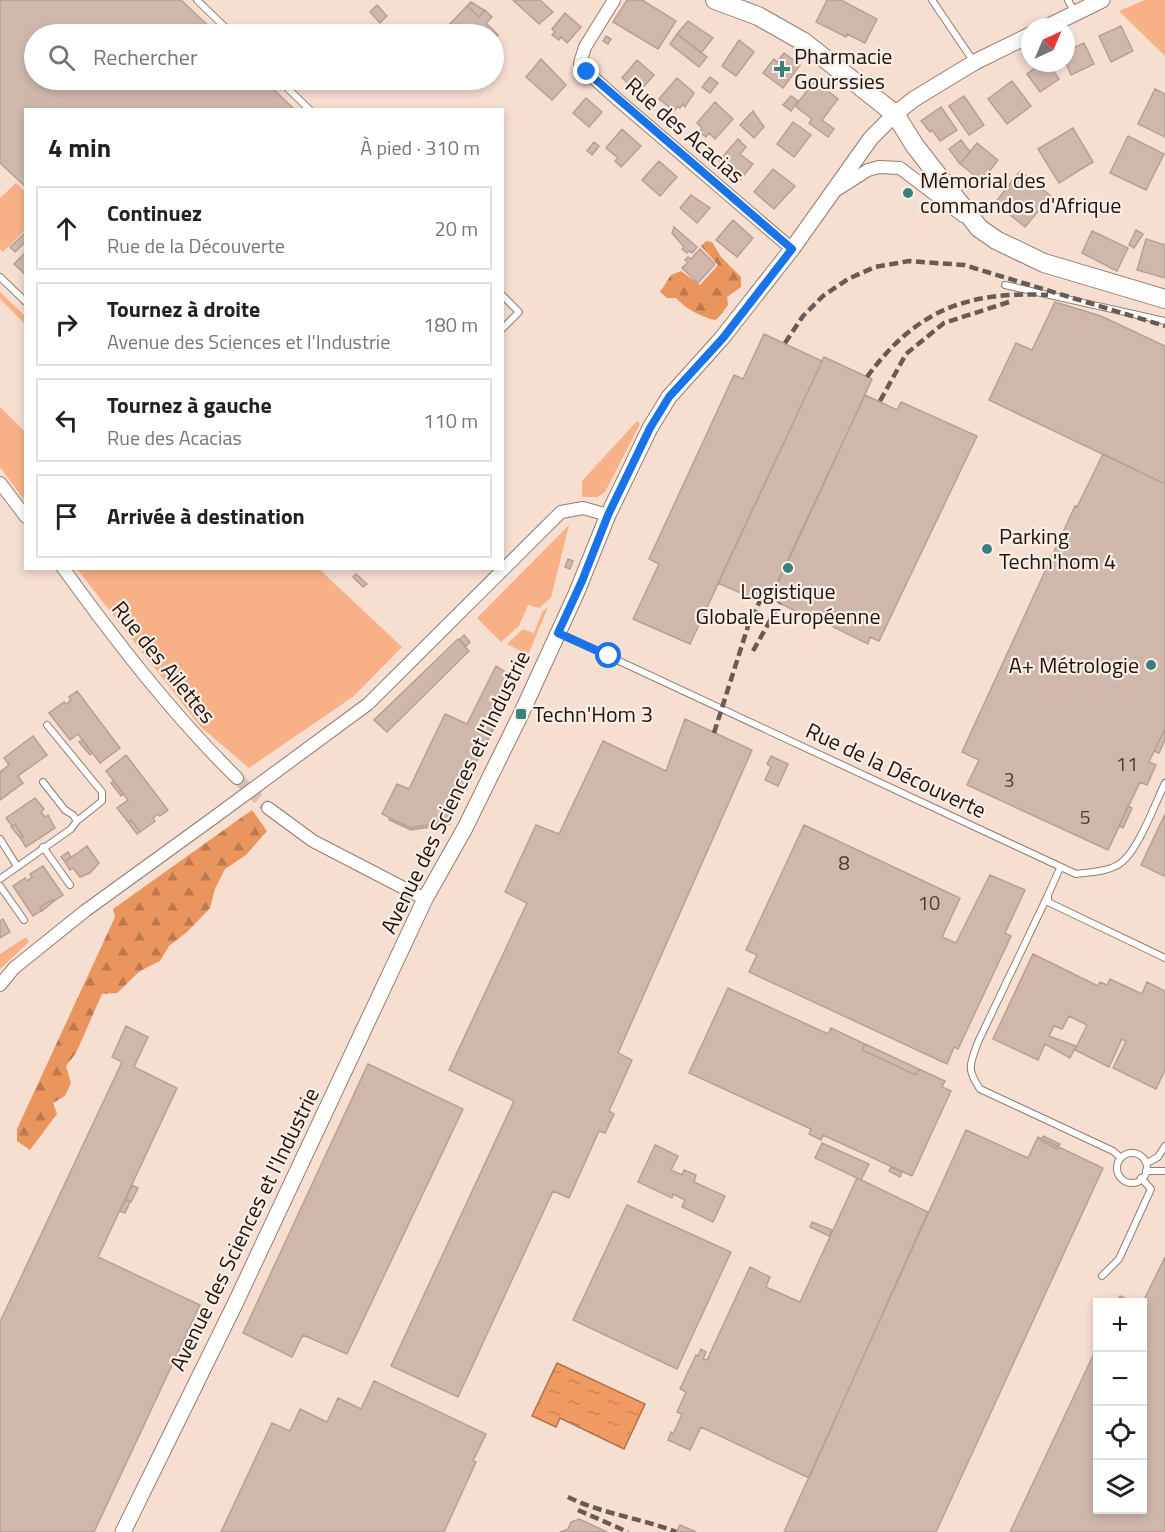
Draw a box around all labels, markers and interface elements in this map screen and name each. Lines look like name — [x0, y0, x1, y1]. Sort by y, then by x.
north arrow — [1021, 18, 1075, 72]
search box — [24, 24, 504, 90]
place label: Pharmacie Gourssies — [794, 39, 892, 98]
text: Rechercher — [93, 40, 198, 74]
icon: search — [45, 41, 78, 74]
route end — [573, 58, 599, 84]
marker: Pharmacie Gourssies — [775, 62, 789, 76]
street label: Rue des Acacias — [618, 69, 752, 191]
text: 4 min — [48, 128, 111, 167]
text: À pied · 310 m — [360, 132, 480, 163]
place label: Mémorial des commandos d'Afrique — [920, 163, 1121, 222]
marker: Mémorial des commandos d'Afrique — [901, 186, 915, 200]
text: Continuez — [107, 196, 202, 230]
icon: ahead — [50, 212, 83, 245]
text: 20 m — [434, 213, 478, 244]
text: Rue de la Découverte — [107, 230, 285, 261]
text: Tournez à droite — [107, 292, 260, 326]
icon: right — [50, 308, 83, 341]
text: 180 m — [423, 309, 478, 340]
text: Avenue des Sciences et l'Industrie — [107, 326, 390, 357]
text: Tournez à gauche — [107, 388, 272, 422]
icon: left — [50, 404, 83, 437]
text: 110 m — [423, 405, 478, 436]
text: Rue des Acacias — [107, 422, 242, 453]
text: Arrivée à destination — [107, 499, 305, 533]
icon: arrive — [50, 500, 83, 533]
place label: Parking Techn'hom 4 — [999, 519, 1116, 578]
marker: Parking Techn'hom 4 — [980, 542, 994, 556]
marker: Logistique Globale Européenne — [781, 561, 795, 575]
place label: Logistique Globale Européenne — [695, 574, 881, 633]
street label: Rue des Ailettes — [104, 593, 224, 731]
route start — [595, 642, 621, 668]
street label: Avenue des Sciences et l'Industrie — [371, 644, 539, 940]
place label: A+ Métrologie — [1009, 648, 1139, 682]
marker: A+ Métrologie — [1144, 658, 1158, 672]
place label: Techn'Hom 3 — [533, 697, 653, 731]
marker: Techn'Hom 3 — [514, 707, 528, 721]
street label: Rue de la Découverte — [800, 713, 992, 827]
house number: 11 — [1116, 748, 1138, 779]
house number: 3 — [1003, 764, 1015, 795]
house number: 5 — [1079, 801, 1091, 832]
house number: 8 — [838, 847, 850, 878]
house number: 10 — [918, 887, 940, 918]
street label: Avenue des Sciences et l'Industrie — [160, 1081, 328, 1377]
map controls — [1093, 1298, 1147, 1514]
button: + — [1093, 1298, 1147, 1352]
button: − — [1093, 1352, 1147, 1406]
button: locate — [1093, 1406, 1147, 1460]
button: layers — [1093, 1460, 1147, 1514]

